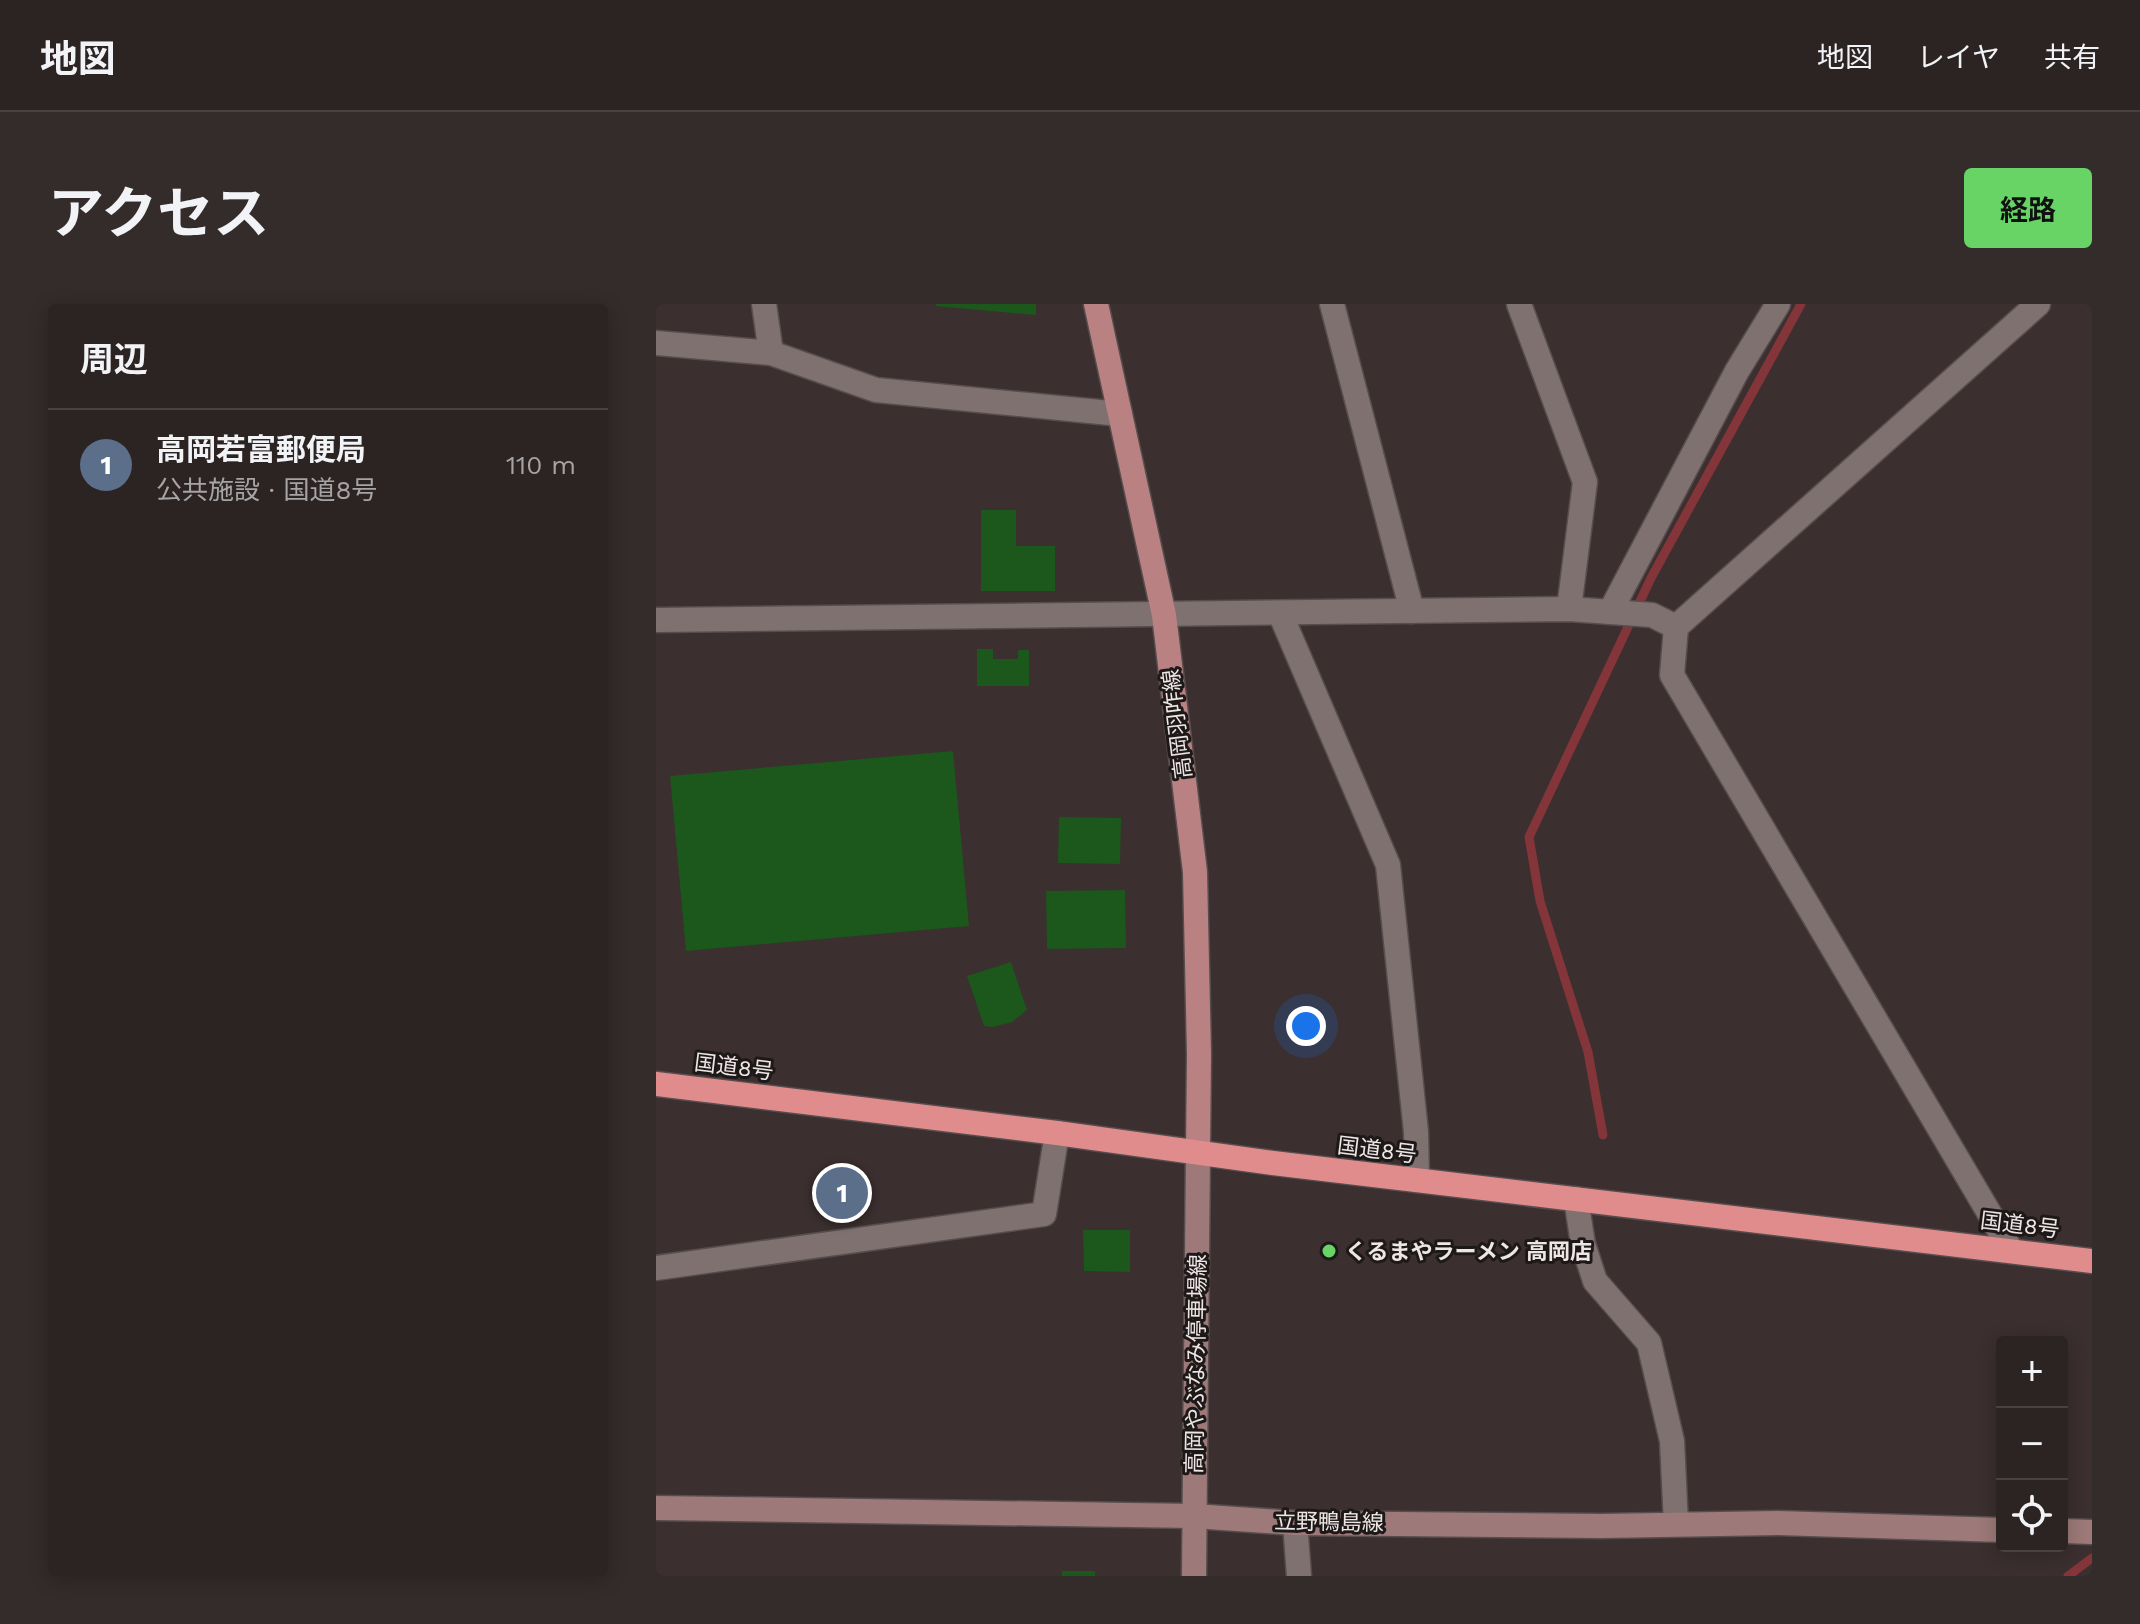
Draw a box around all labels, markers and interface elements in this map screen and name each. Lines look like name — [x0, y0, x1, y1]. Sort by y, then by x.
text: 地図 — [40, 37, 116, 81]
text: 地図 — [1817, 41, 1873, 74]
text: レイヤ — [1917, 41, 2000, 74]
text: 共有 — [2044, 41, 2100, 74]
button: 経路 — [1964, 168, 2092, 248]
text: アクセス — [48, 181, 269, 247]
text: 周辺 — [80, 339, 148, 379]
text: 高岡若富郵便局 — [156, 432, 366, 467]
text: 1 — [100, 450, 112, 480]
text: 110 m — [506, 450, 576, 480]
text: 公共施設 · 国道8号 — [156, 475, 378, 505]
street label: 高岡羽咋線 — [1158, 668, 1196, 780]
your location — [1286, 1006, 1326, 1046]
street label: 国道8号 — [693, 1050, 775, 1084]
street label: 国道8号 — [1336, 1133, 1418, 1167]
pin: 1 — [816, 1163, 868, 1223]
street label: 国道8号 — [1979, 1208, 2061, 1242]
place label: くるまやラーメン 高岡店 — [1345, 1239, 1592, 1264]
marker: くるまやラーメン 高岡店 — [1320, 1242, 1338, 1260]
street label: 高岡やぶなみ停車場線 — [1182, 1254, 1210, 1474]
map controls — [1996, 1336, 2068, 1552]
button: + — [1996, 1336, 2068, 1408]
button: − — [1996, 1408, 2068, 1480]
button: locate — [1996, 1480, 2068, 1552]
street label: 立野鴨島線 — [1274, 1509, 1384, 1535]

